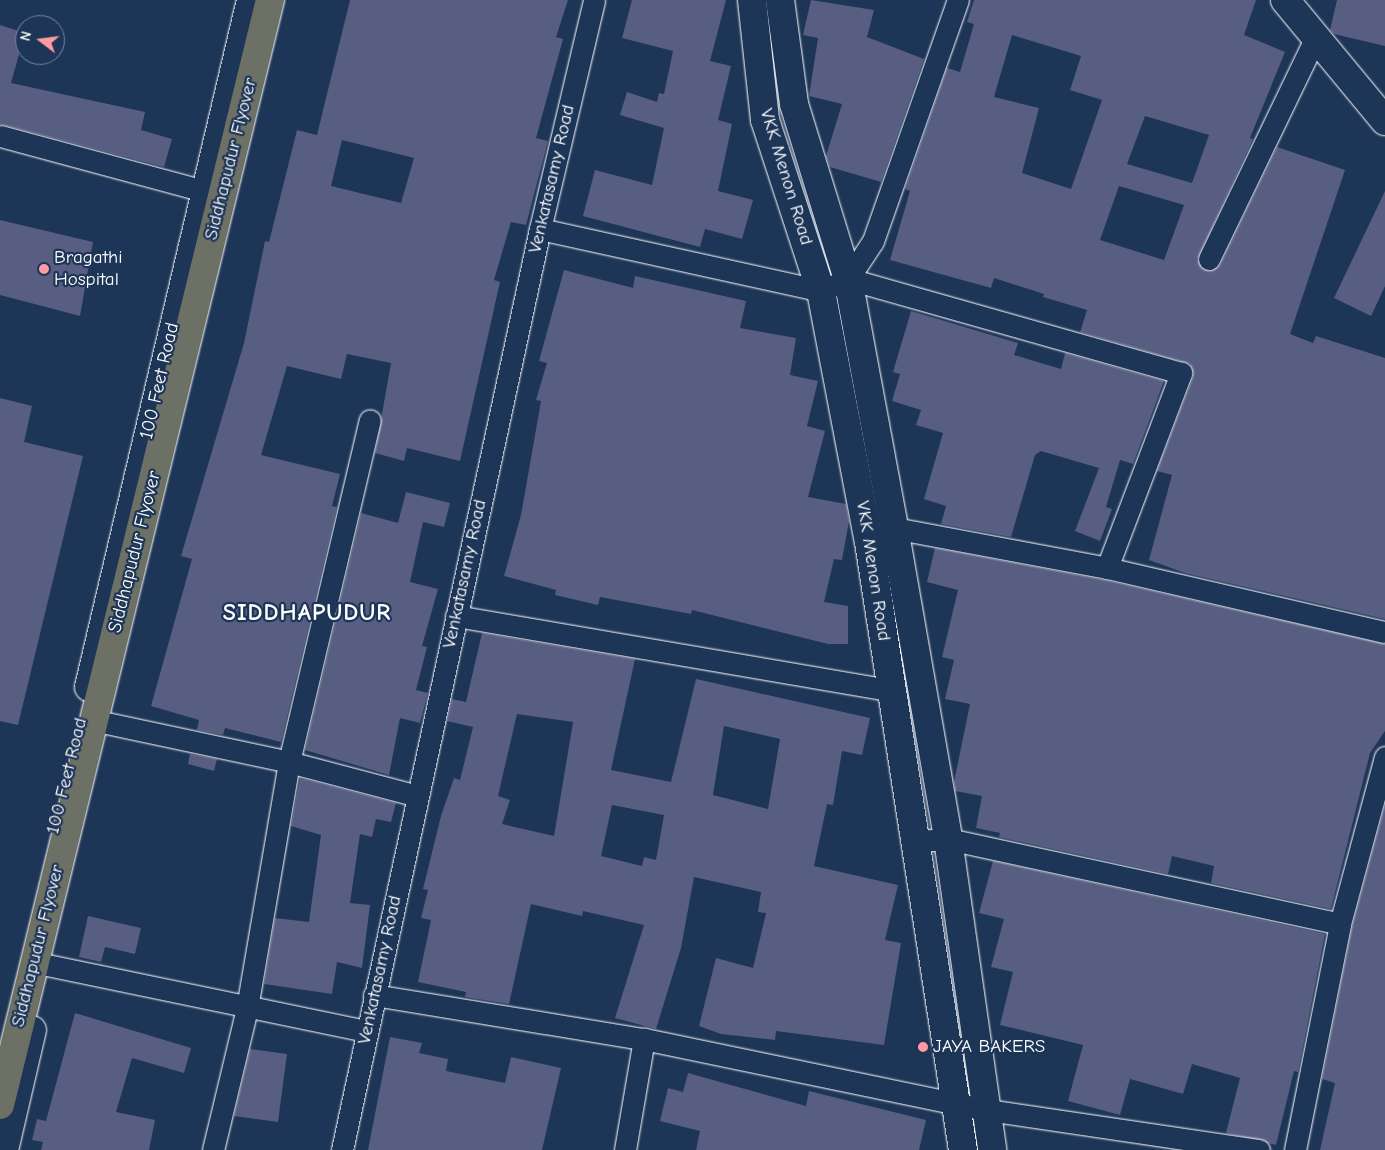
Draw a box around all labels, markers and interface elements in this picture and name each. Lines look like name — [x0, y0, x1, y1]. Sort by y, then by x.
north arrow — [15, 15, 65, 65]
text: N — [17, 30, 35, 43]
street label: Siddhapudur Flyover — [200, 76, 262, 242]
street label: Venkatasamy Road — [524, 103, 580, 255]
street label: VKK Menon Road — [754, 106, 818, 248]
place label: Bragathi Hospital — [54, 247, 123, 291]
marker: Bragathi Hospital — [38, 263, 50, 275]
street label: 100 Feet Road — [136, 321, 184, 441]
street label: Siddhapudur Flyover — [104, 469, 166, 635]
street label: Venkatasamy Road — [438, 497, 492, 651]
street label: VKK Menon Road — [851, 499, 895, 643]
district label: SIDDHAPUDUR — [221, 599, 393, 627]
street label: 100 Feet Road — [42, 716, 92, 836]
street label: Siddhapudur Flyover — [7, 863, 69, 1029]
street label: Venkatasamy Road — [353, 893, 407, 1047]
place label: JAYA BAKERS — [933, 1036, 1045, 1058]
marker: JAYA BAKERS — [917, 1041, 929, 1053]

